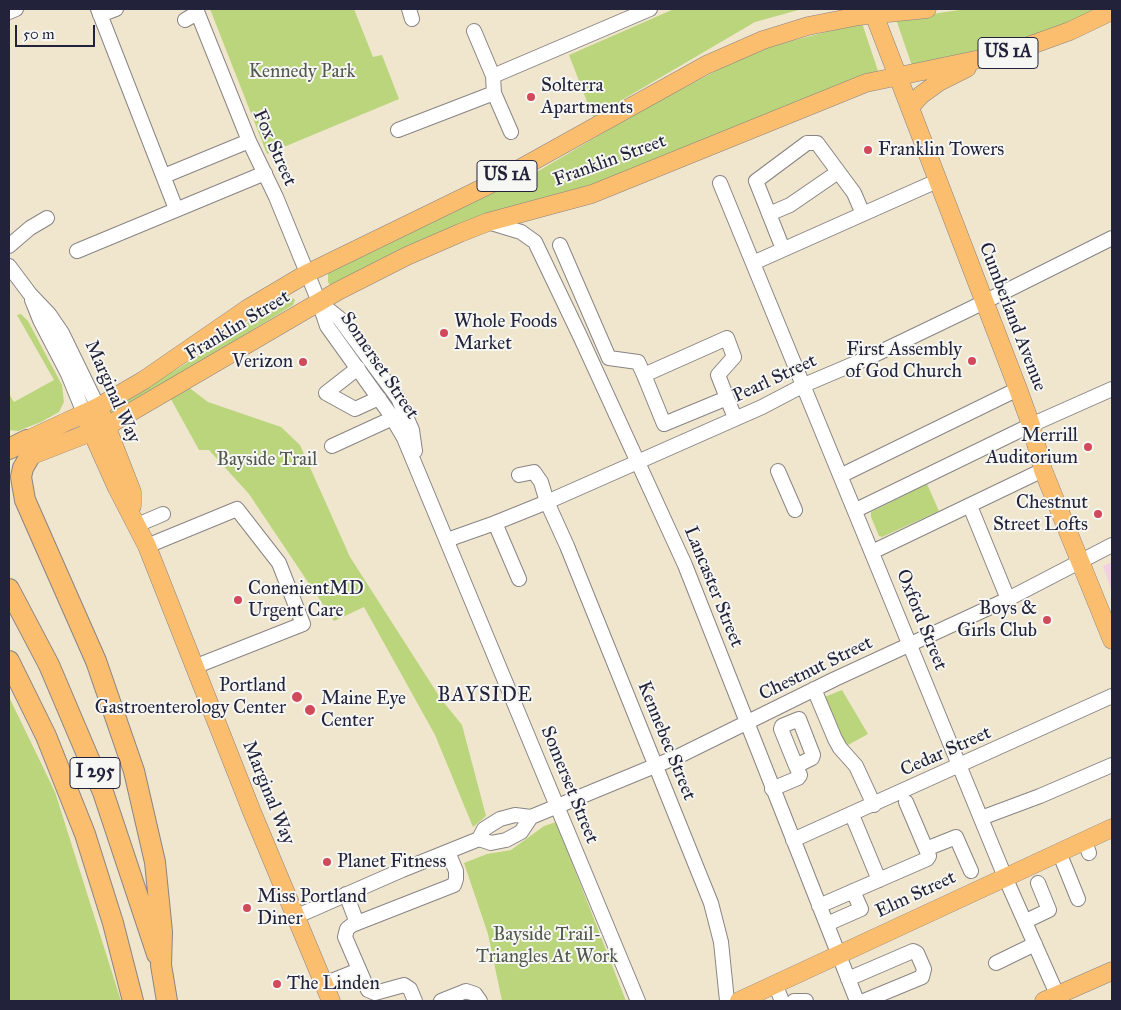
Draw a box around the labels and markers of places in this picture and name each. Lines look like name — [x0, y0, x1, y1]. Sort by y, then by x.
place label: Solterra Apartments — [541, 75, 633, 119]
marker: Solterra Apartments — [525, 91, 537, 103]
place label: Franklin Towers — [878, 139, 1004, 161]
marker: Franklin Towers — [862, 144, 874, 156]
place label: Whole Foods Market — [454, 311, 557, 355]
marker: Whole Foods Market — [438, 327, 450, 339]
place label: First Assembly of God Church — [845, 339, 962, 383]
place label: Verizon — [232, 351, 293, 373]
marker: First Assembly of God Church — [966, 355, 978, 367]
marker: Verizon — [297, 356, 309, 368]
place label: Merrill Auditorium — [986, 425, 1078, 469]
marker: Merrill Auditorium — [1082, 441, 1094, 453]
place label: Chestnut Street Lofts — [993, 492, 1088, 536]
marker: Chestnut Street Lofts — [1092, 508, 1104, 520]
place label: ConenientMD Urgent Care — [248, 578, 364, 622]
marker: ConenientMD Urgent Care — [232, 594, 244, 606]
place label: Boys & Girls Club — [957, 598, 1037, 642]
marker: Boys & Girls Club — [1041, 614, 1053, 626]
place label: Portland Gastroenterology Center — [95, 675, 286, 719]
place label: Maine Eye Center — [321, 688, 406, 732]
marker: Portland Gastroenterology Center — [290, 690, 304, 704]
marker: Maine Eye Center — [303, 703, 317, 717]
place label: Planet Fitness — [337, 851, 446, 873]
marker: Planet Fitness — [321, 856, 333, 868]
place label: Miss Portland Diner — [257, 886, 367, 930]
marker: Miss Portland Diner — [241, 902, 253, 914]
place label: The Linden — [287, 973, 380, 995]
marker: The Linden — [271, 978, 283, 990]

